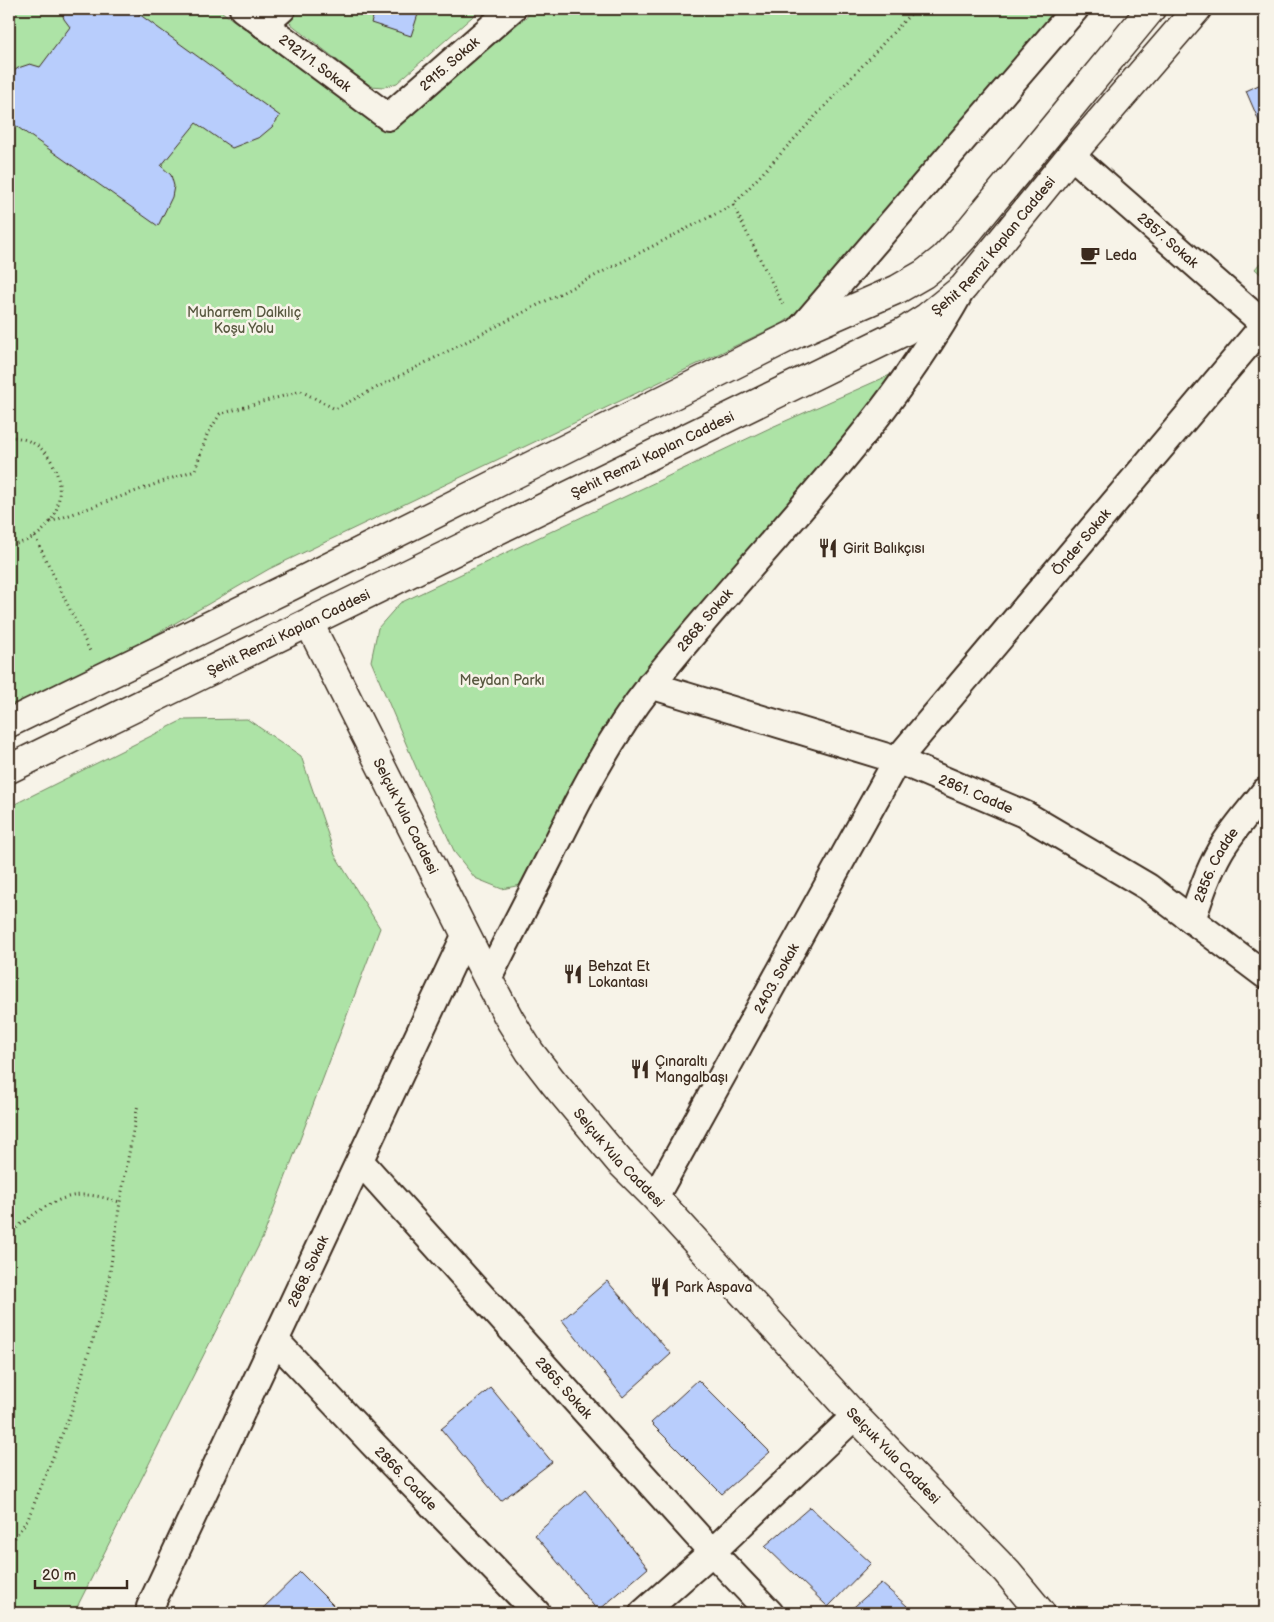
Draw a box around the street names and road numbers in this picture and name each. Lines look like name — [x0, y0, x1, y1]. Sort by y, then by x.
street label: 2921/1. Sokak — [276, 30, 355, 95]
street label: 2915. Sokak — [416, 33, 483, 94]
street label: Şehit Remzi Kaplan Caddesi — [928, 173, 1059, 319]
street label: 2857. Sokak — [1134, 209, 1202, 271]
street label: Şehit Remzi Kaplan Caddesi — [568, 407, 737, 502]
street label: Önder Sokak — [1047, 505, 1114, 579]
street label: Şehit Remzi Kaplan Caddesi — [204, 585, 373, 680]
street label: 2868. Sokak — [673, 585, 736, 655]
street label: Selçuk Yula Caddesi — [370, 755, 442, 877]
street label: 2861. Cadde — [936, 770, 1016, 817]
street label: 2856. Cadde — [1190, 824, 1242, 905]
street label: 2403. Sokak — [750, 940, 802, 1016]
street label: Selçuk Yula Caddesi — [570, 1105, 668, 1210]
street label: 2868. Sokak — [284, 1232, 332, 1310]
street label: 2865. Sokak — [532, 1353, 596, 1422]
street label: Selçuk Yula Caddesi — [843, 1404, 944, 1507]
street label: 2866. Cadde — [371, 1443, 441, 1514]

